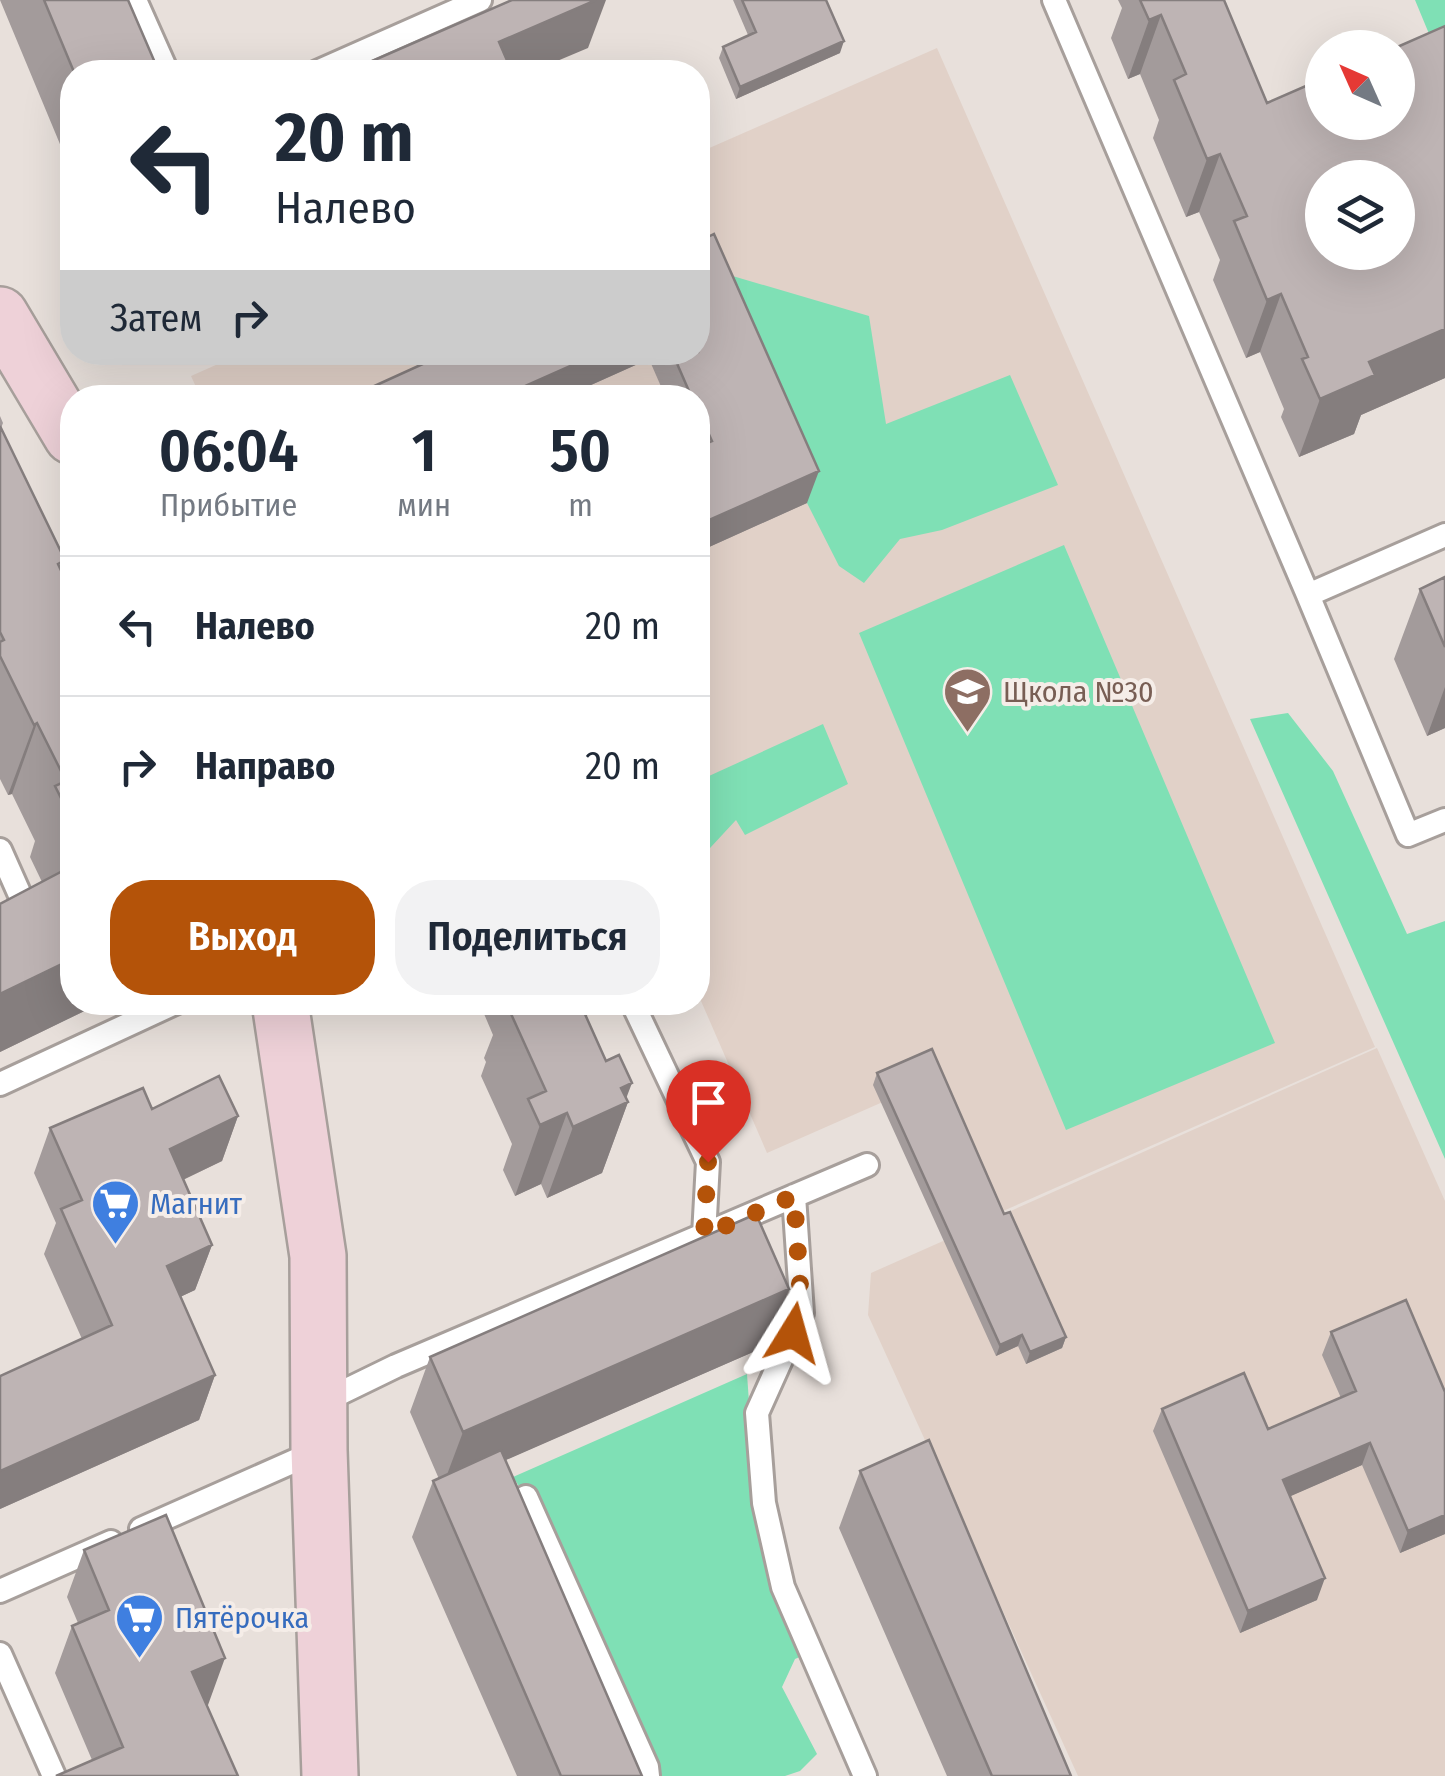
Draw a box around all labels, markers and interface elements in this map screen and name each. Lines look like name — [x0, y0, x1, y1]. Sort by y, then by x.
north arrow — [1305, 30, 1415, 140]
map controls — [1305, 30, 1415, 270]
text: 20 m — [275, 96, 414, 180]
icon: left — [110, 100, 240, 230]
button: layers — [1305, 160, 1415, 270]
text: Налево — [275, 181, 416, 235]
icon: right — [222, 290, 277, 345]
text: Затем — [110, 295, 202, 341]
text: 06:04 — [159, 415, 299, 487]
text: 1 — [412, 415, 437, 487]
text: 50 — [550, 415, 611, 487]
text: Прибытие — [160, 486, 297, 524]
text: мин — [397, 486, 451, 524]
text: m — [568, 486, 593, 524]
icon: left — [110, 599, 165, 654]
text: Налево — [195, 603, 315, 649]
text: 20 m — [585, 603, 660, 649]
school or university icon: Щкола №30 — [942, 666, 994, 734]
place label: Щкола №30 — [1003, 674, 1154, 710]
icon: right — [110, 739, 165, 794]
text: Направо — [195, 743, 335, 789]
text: 20 m — [585, 743, 660, 789]
button: Выход — [110, 880, 375, 995]
button: Поделиться — [395, 880, 660, 995]
pin — [666, 1060, 751, 1163]
icon: arrive — [681, 1075, 736, 1130]
supermarket icon: Магнит — [89, 1178, 141, 1246]
place label: Магнит — [150, 1186, 243, 1222]
position arrow — [741, 1281, 845, 1385]
supermarket icon: Пятёрочка — [114, 1592, 166, 1660]
place label: Пятёрочка — [175, 1600, 309, 1636]

